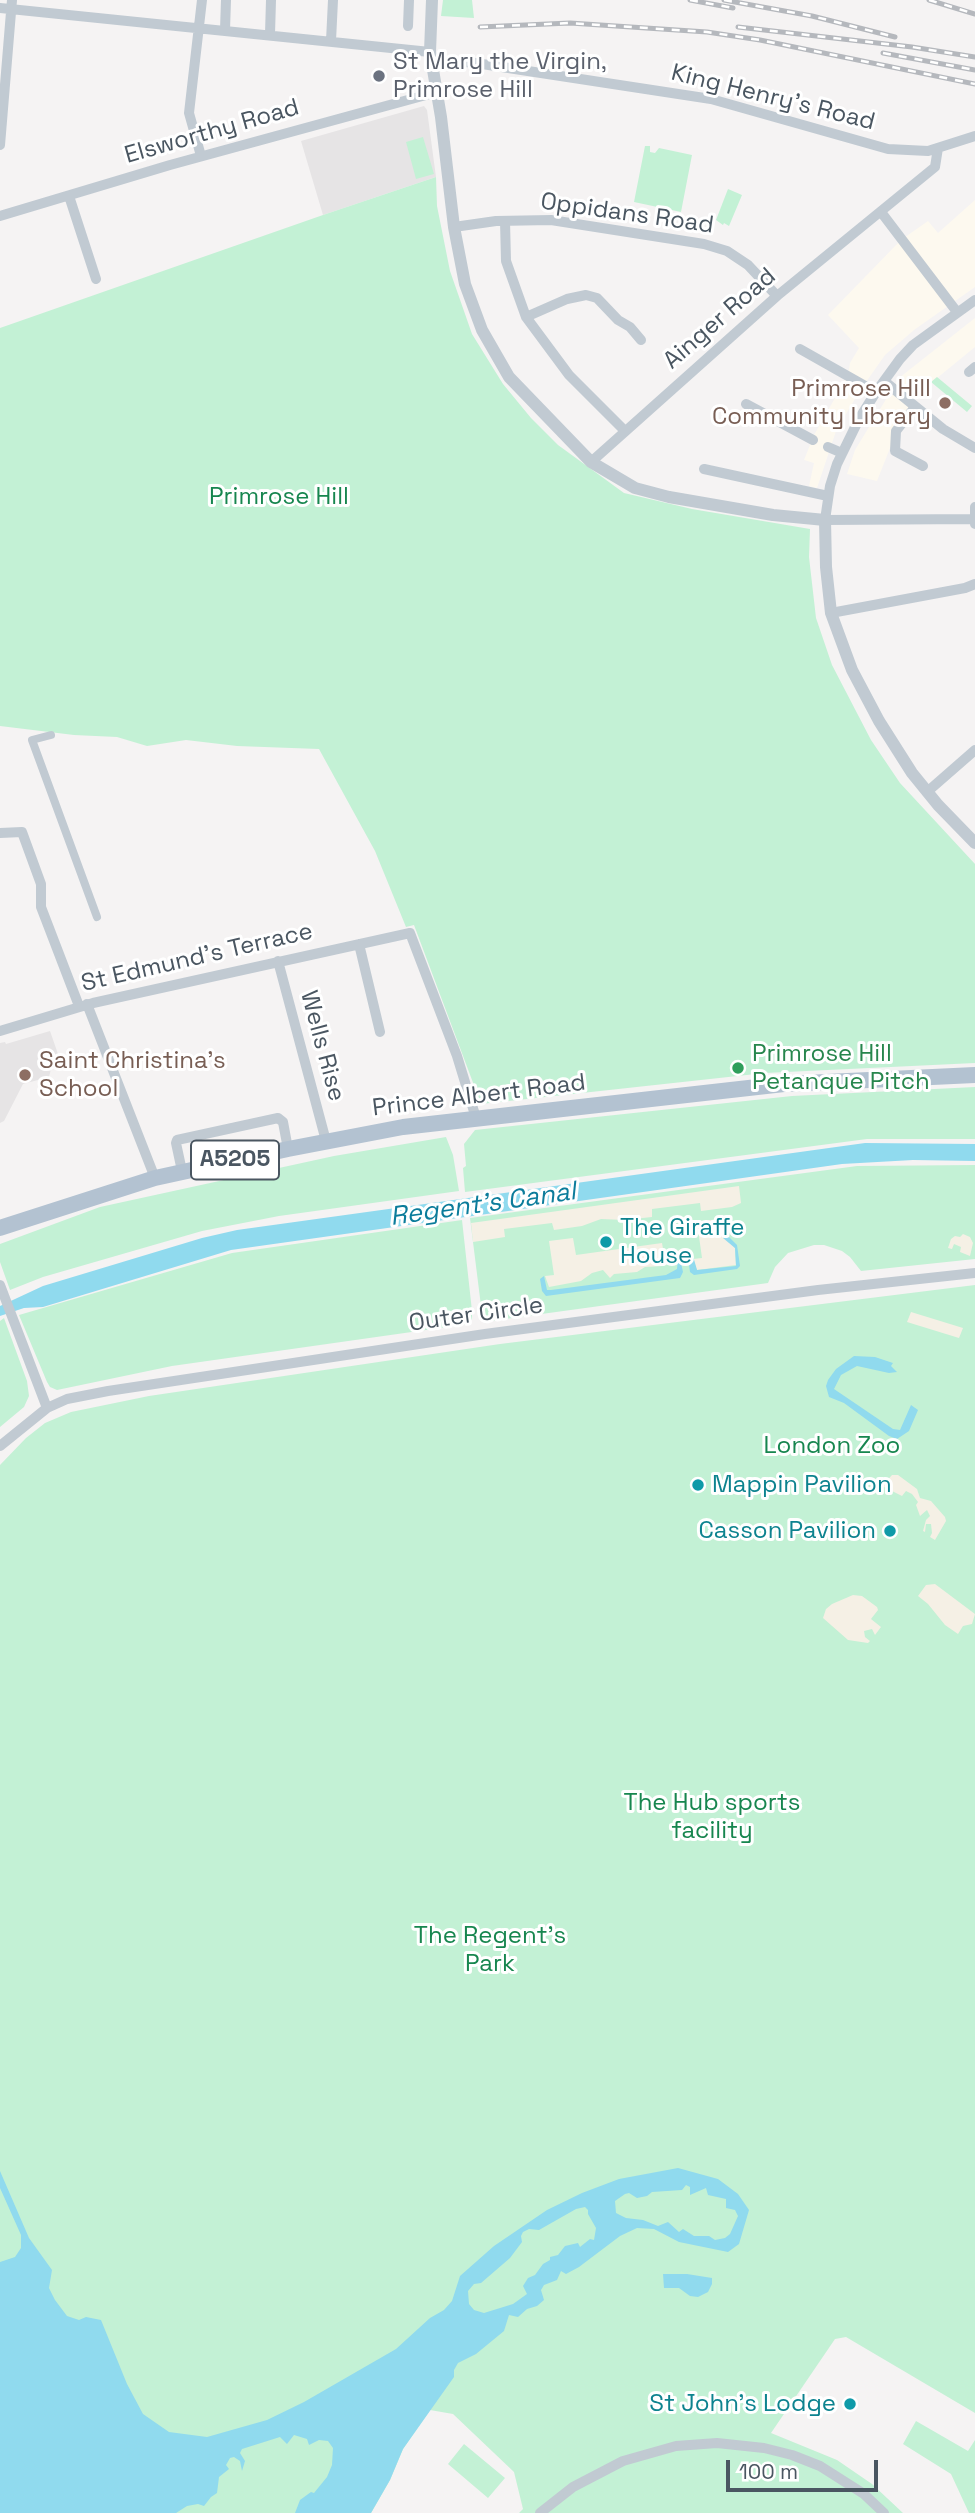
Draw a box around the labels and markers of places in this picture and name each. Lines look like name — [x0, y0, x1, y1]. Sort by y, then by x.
place label: St Mary the Virgin, Primrose Hill — [393, 48, 607, 104]
marker: St Mary the Virgin, Primrose Hill — [371, 68, 387, 84]
place label: Primrose Hill Community Library — [712, 375, 931, 431]
marker: Primrose Hill Community Library — [937, 395, 953, 411]
place label: Primrose Hill Petanque Pitch — [752, 1040, 930, 1096]
place label: Saint Christina's School — [39, 1047, 226, 1103]
marker: Primrose Hill Petanque Pitch — [730, 1060, 746, 1076]
marker: Saint Christina's School — [17, 1067, 33, 1083]
place label: The Giraffe House — [620, 1214, 745, 1270]
marker: The Giraffe House — [598, 1234, 614, 1250]
place label: Mappin Pavilion — [712, 1471, 892, 1499]
marker: Mappin Pavilion — [690, 1477, 706, 1493]
place label: Casson Pavilion — [698, 1517, 876, 1545]
marker: Casson Pavilion — [882, 1523, 898, 1539]
place label: St John's Lodge — [649, 2390, 836, 2418]
marker: St John's Lodge — [842, 2396, 858, 2412]

